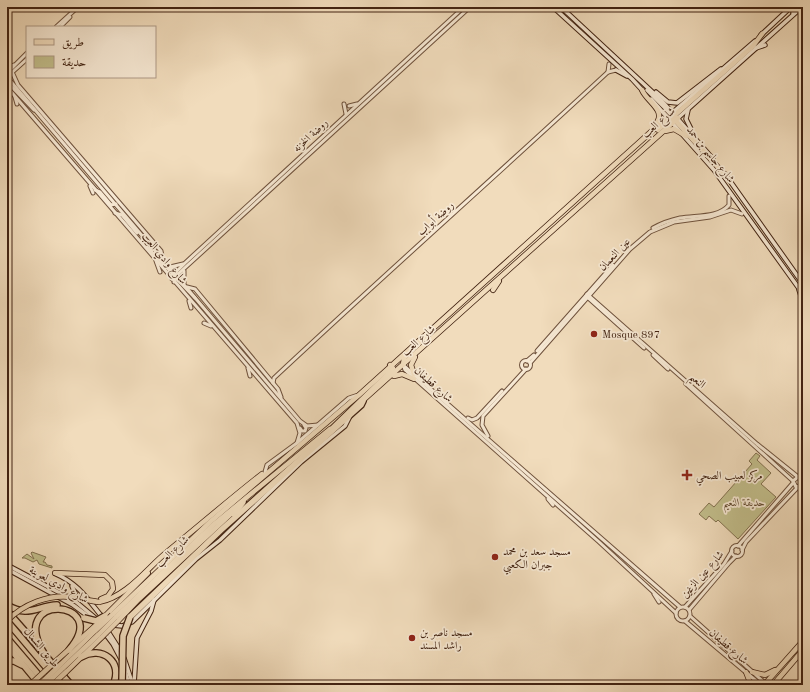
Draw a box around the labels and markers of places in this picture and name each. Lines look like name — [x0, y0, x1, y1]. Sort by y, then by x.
marker: Mosque 897 — [589, 329, 599, 339]
place label: Mosque 897 — [602, 330, 660, 341]
marker: مركز لعبيب الصحي — [681, 469, 693, 481]
place label: مركز لعبيب الصحي — [696, 469, 763, 486]
place label: مسجد سعد بن محمد جبران الكعبي — [503, 547, 571, 575]
marker: مسجد سعد بن محمد جبران الكعبي — [490, 552, 500, 562]
place label: مسجد ناصر بن راشد المسند — [420, 628, 473, 652]
marker: مسجد ناصر بن راشد المسند — [407, 633, 417, 643]

